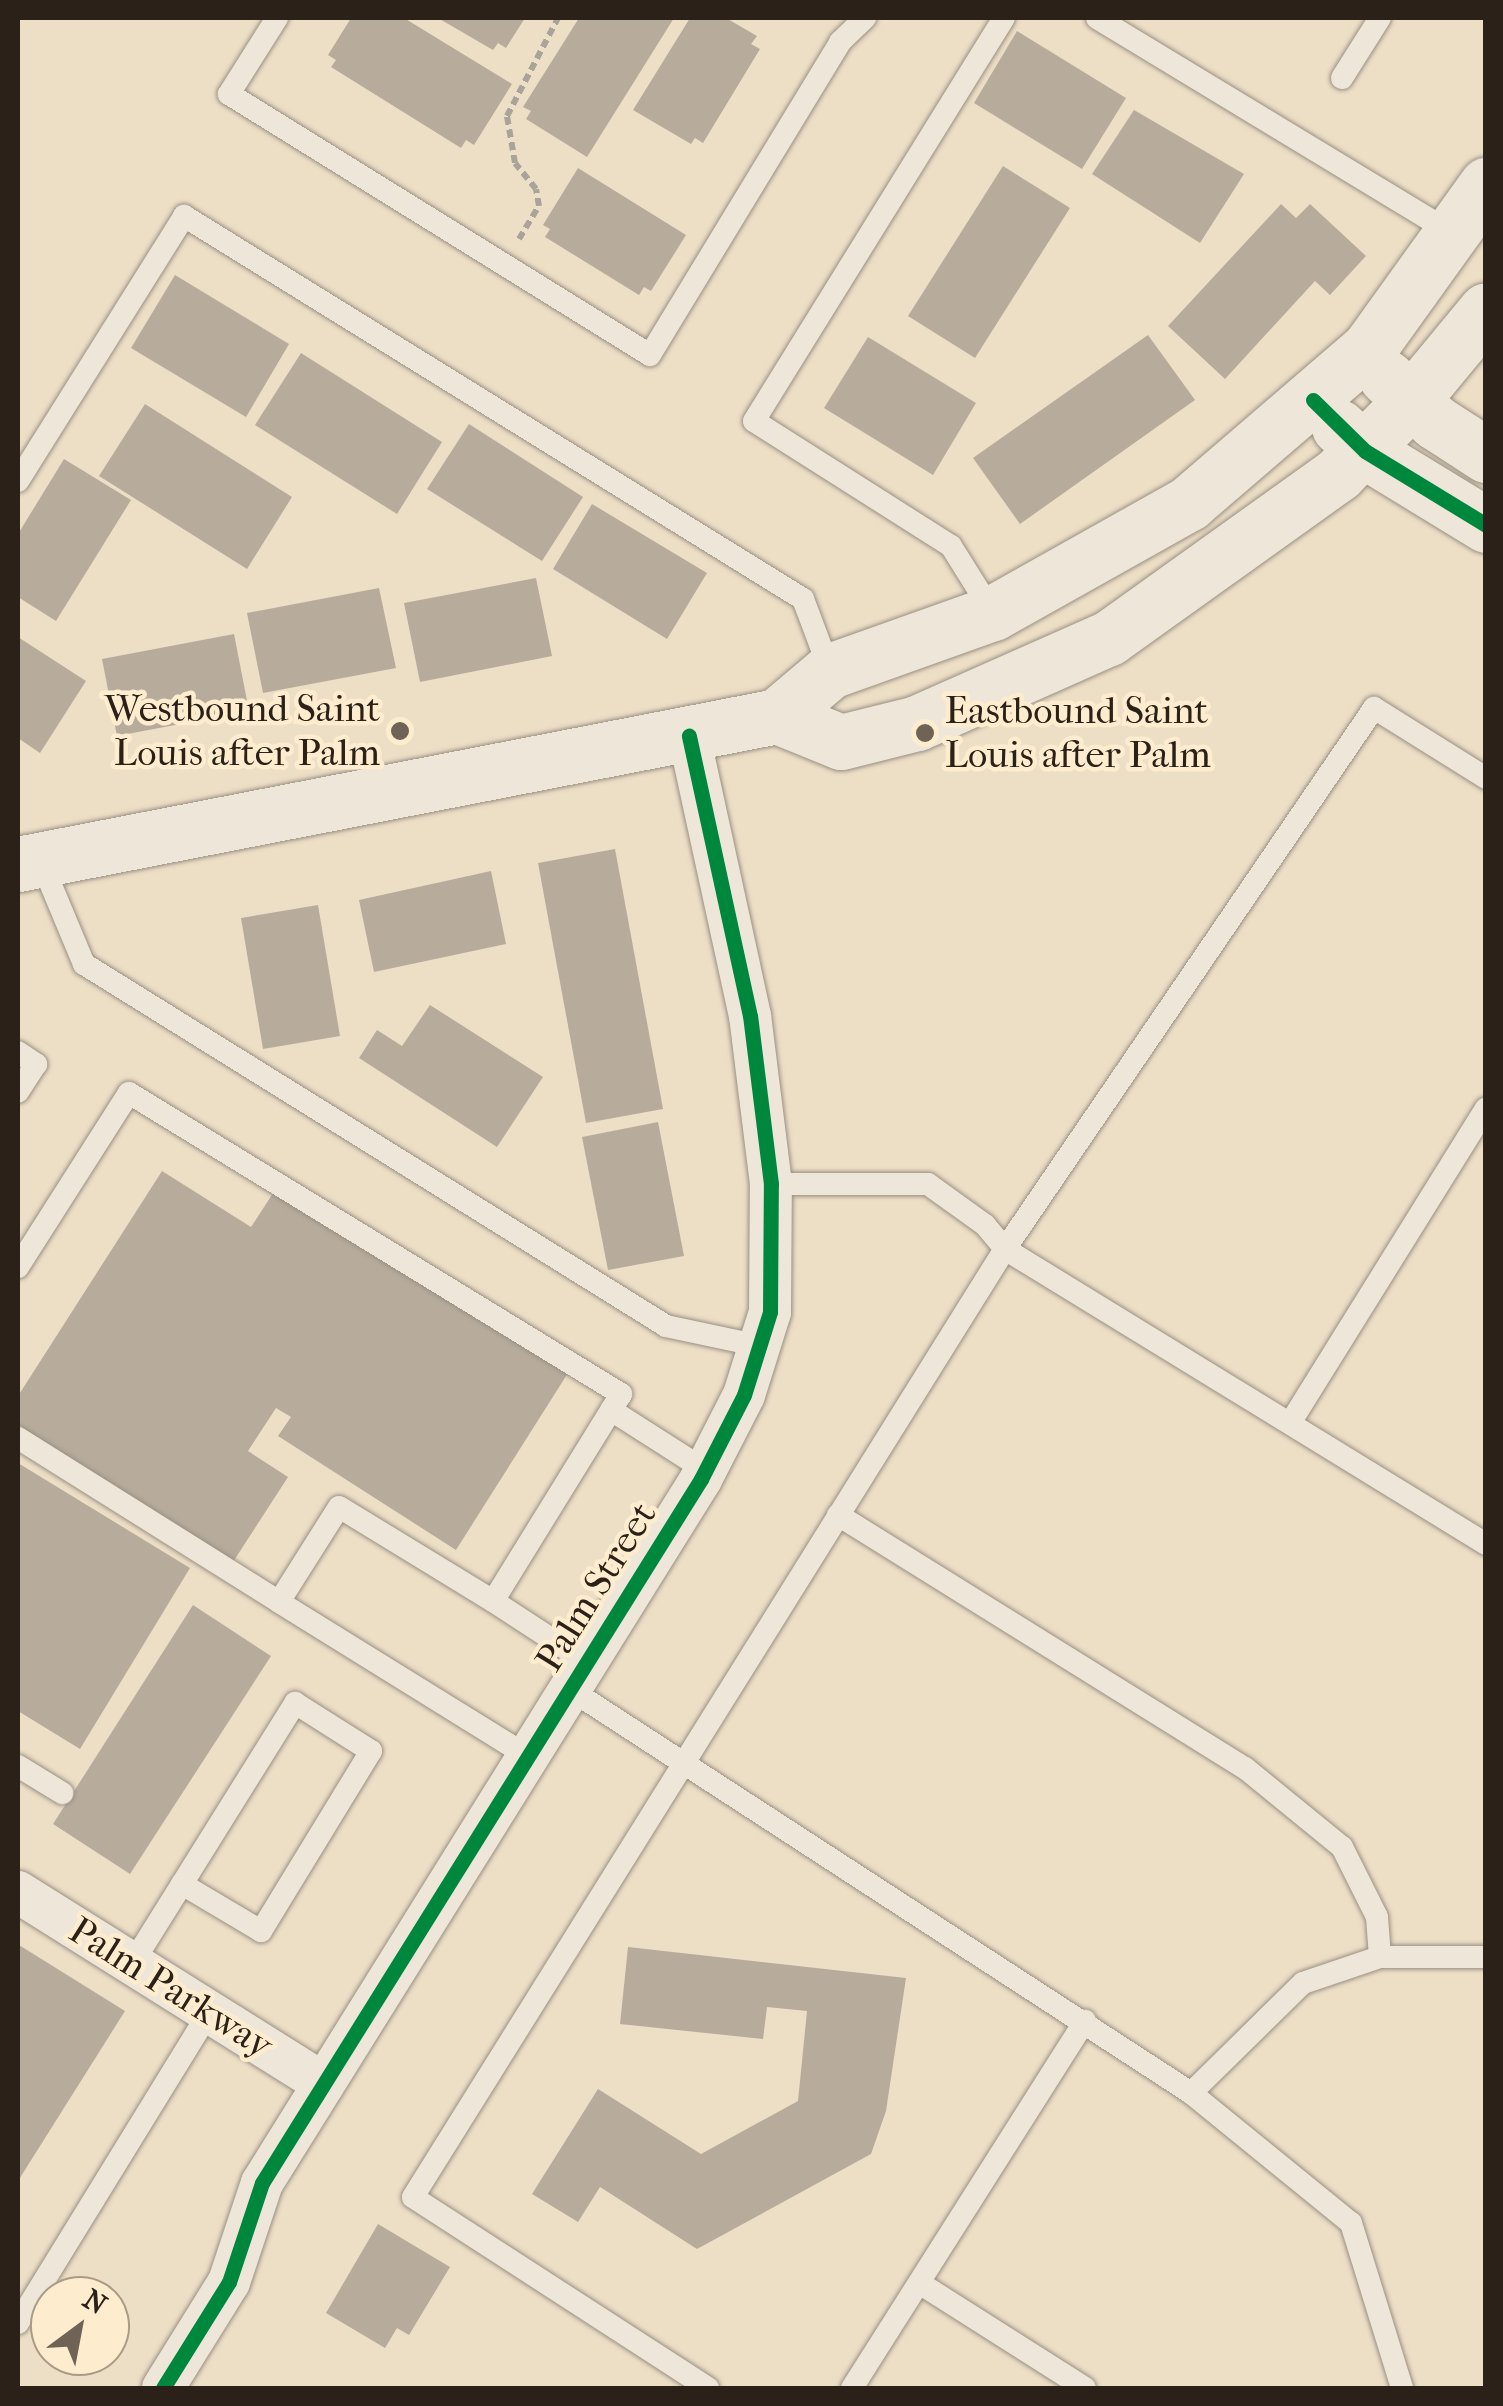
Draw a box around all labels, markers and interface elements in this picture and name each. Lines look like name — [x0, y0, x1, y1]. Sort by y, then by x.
place label: Westbound Saint Louis after Palm — [104, 686, 380, 776]
place label: Eastbound Saint Louis after Palm — [945, 688, 1211, 778]
marker: Westbound Saint Louis after Palm — [389, 720, 411, 742]
marker: Eastbound Saint Louis after Palm — [914, 722, 936, 744]
street label: Palm Street — [526, 1494, 666, 1680]
street label: Palm Parkway — [61, 1907, 281, 2069]
north arrow — [30, 2276, 130, 2376]
text: N — [77, 2282, 113, 2321]

